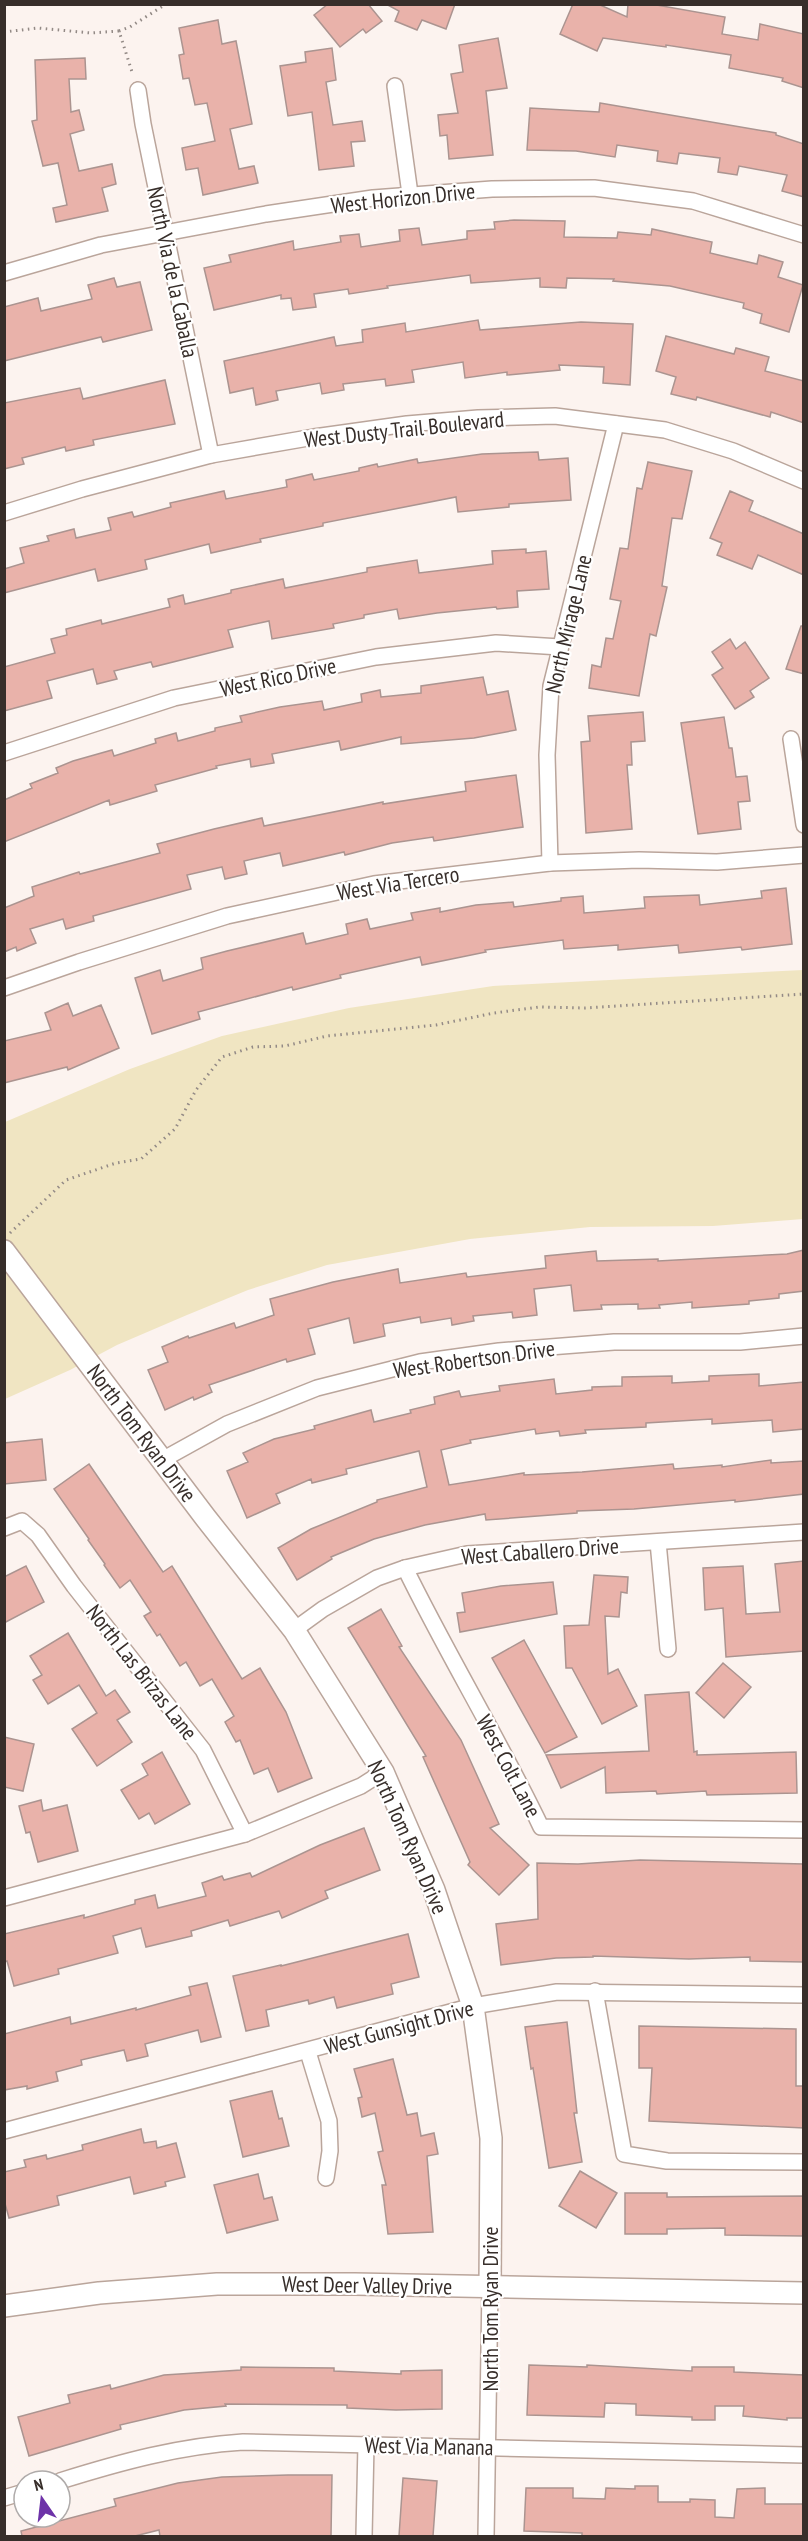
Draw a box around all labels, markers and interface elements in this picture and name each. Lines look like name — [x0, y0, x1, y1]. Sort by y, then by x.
street label: West Horizon Drive — [330, 177, 476, 219]
street label: North Via de la Caballa — [141, 184, 205, 360]
street label: West Dusty Trail Boulevard — [303, 405, 505, 453]
street label: North Mirage Lane — [538, 552, 598, 696]
street label: West Rico Drive — [217, 651, 339, 703]
street label: West Via Tercero — [335, 860, 461, 906]
street label: West Robertson Drive — [391, 1334, 557, 1384]
street label: North Tom Ryan Drive — [81, 1359, 203, 1507]
street label: West Caballero Drive — [460, 1532, 620, 1570]
street label: North Las Brizas Lane — [80, 1599, 204, 1745]
street label: West Colt Lane — [470, 1710, 548, 1822]
street label: North Tom Ryan Drive — [362, 1756, 454, 1918]
street label: West Gunsight Drive — [321, 1994, 477, 2060]
street label: North Tom Ryan Drive — [476, 2226, 504, 2392]
street label: West Deer Valley Drive — [282, 2270, 452, 2300]
street label: West Via Manana — [364, 2431, 494, 2461]
north arrow — [12, 2469, 72, 2529]
text: N — [32, 2474, 45, 2495]

